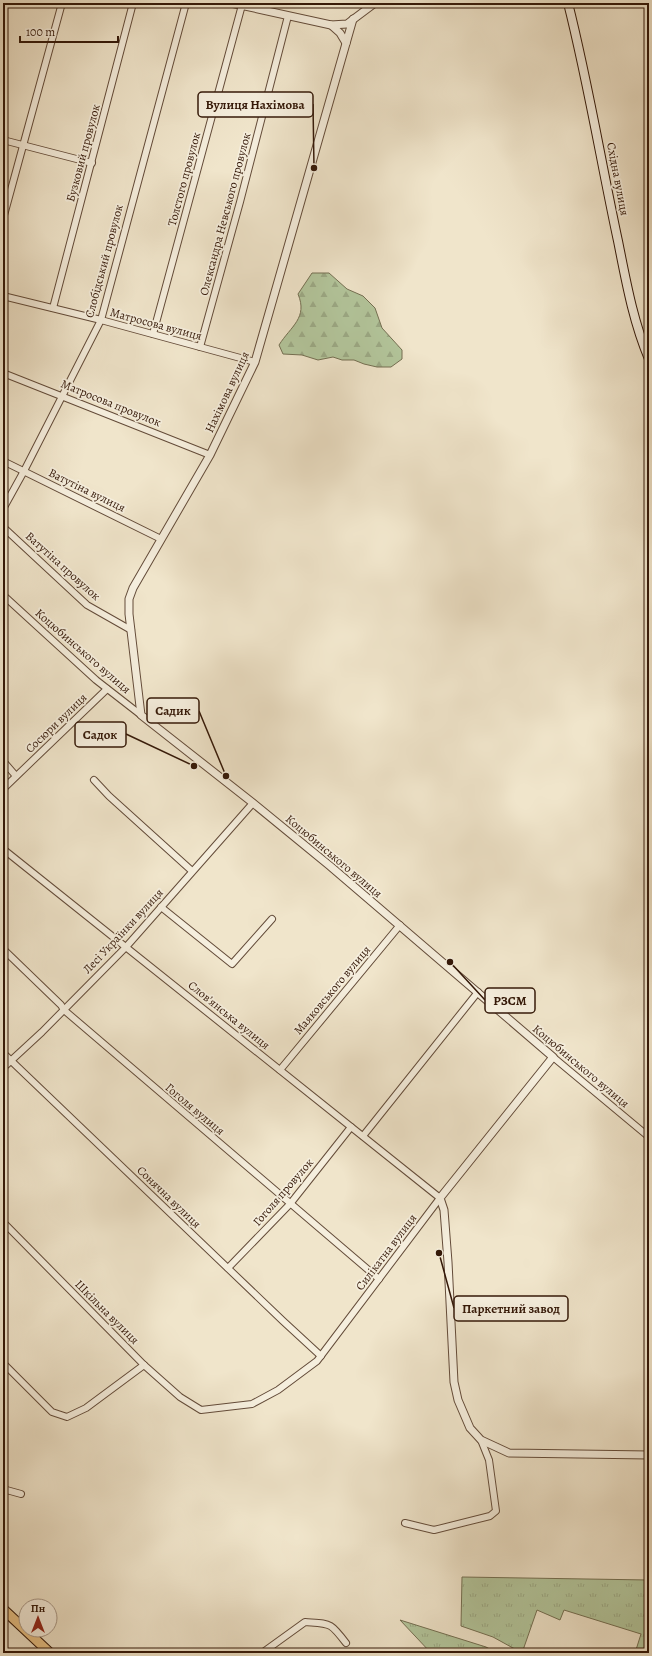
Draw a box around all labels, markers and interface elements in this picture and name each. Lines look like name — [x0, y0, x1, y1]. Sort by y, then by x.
scale bar — [20, 18, 118, 44]
text: 100 m — [26, 24, 55, 40]
callout: Вулиця Нахімова — [198, 92, 313, 117]
text: Вулиця Нахімова — [205, 96, 305, 113]
street label: Бузковий провулок — [62, 102, 104, 204]
street label: Толстого провулок — [164, 130, 204, 228]
street label: Олександра Невського провулок — [196, 131, 254, 297]
street label: Східна вулиця — [603, 141, 633, 217]
street label: Слобідський провулок — [81, 202, 127, 320]
street label: Матросова вулиця — [108, 304, 204, 344]
street label: Нахімова вулиця — [201, 349, 253, 435]
street label: Матросова провулок — [59, 376, 163, 430]
street label: Ватутіна вулиця — [46, 464, 128, 516]
street label: Ватутіна провулок — [22, 528, 104, 604]
street label: Коцюбинського вулиця — [32, 605, 134, 697]
street label: Сосюри вулиця — [22, 689, 90, 756]
callout: Садик — [147, 698, 199, 723]
text: Садик — [155, 702, 191, 719]
callout: Садок — [75, 722, 126, 747]
text: Садок — [83, 726, 117, 743]
street label: Коцюбинського вулиця — [282, 811, 386, 901]
street label: Лесі Українки вулиця — [79, 885, 167, 977]
street label: Маяковського вулиця — [290, 942, 374, 1038]
street label: Слов’янська вулиця — [185, 977, 273, 1053]
callout: РЗСМ — [485, 988, 535, 1013]
text: РЗСМ — [493, 992, 527, 1009]
street label: Коцюбинського вулиця — [529, 1021, 633, 1111]
street label: Гоголя вулиця — [162, 1079, 228, 1139]
street label: Гоголя провулок — [249, 1155, 317, 1229]
street label: Сонячна вулиця — [133, 1162, 205, 1232]
street label: Силікатна вулиця — [352, 1210, 420, 1294]
street label: Шкільна вулиця — [71, 1276, 143, 1348]
callout: Паркетний завод — [454, 1296, 568, 1321]
text: Паркетний завод — [462, 1300, 560, 1317]
north arrow — [18, 1598, 58, 1638]
text: Пн — [31, 1601, 46, 1616]

